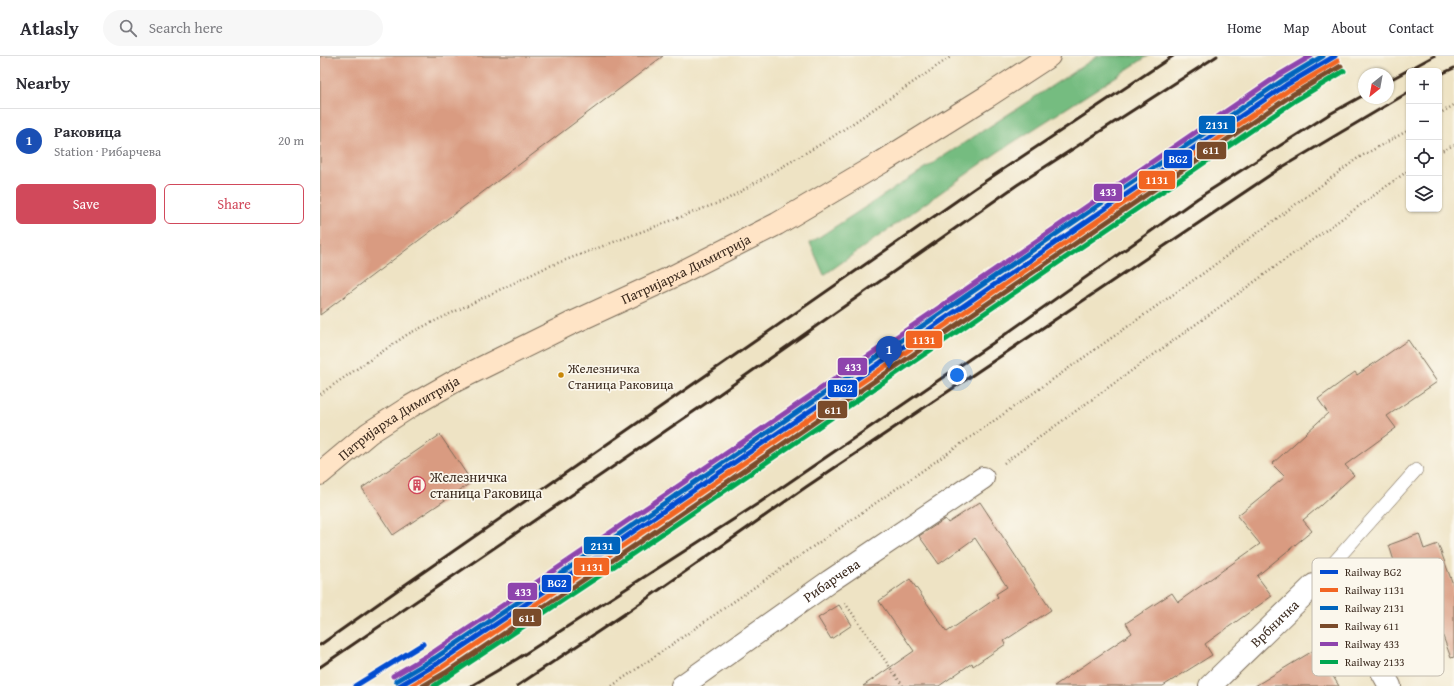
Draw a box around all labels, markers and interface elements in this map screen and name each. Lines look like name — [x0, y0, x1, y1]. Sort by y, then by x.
search box — [103, 10, 383, 46]
text: Atlasly — [20, 14, 79, 42]
icon: search — [117, 17, 139, 39]
text: Search here — [149, 17, 223, 38]
text: Home — [1227, 18, 1262, 38]
text: Map — [1284, 18, 1309, 38]
text: About — [1331, 18, 1367, 38]
text: Contact — [1389, 18, 1434, 38]
north arrow — [1358, 68, 1394, 104]
map controls — [1406, 68, 1442, 212]
button: + — [1406, 68, 1442, 104]
text: Nearby — [16, 70, 70, 95]
button: − — [1406, 104, 1442, 140]
line badge: 2131 — [1198, 115, 1236, 134]
text: 2131 — [1206, 117, 1229, 133]
text: Раковица — [54, 121, 122, 142]
text: 1 — [26, 131, 32, 150]
text: 20 m — [278, 131, 304, 150]
button: locate — [1406, 140, 1442, 176]
line badge: 611 — [1196, 141, 1227, 160]
text: Station · Рибарчева — [54, 142, 161, 161]
text: 611 — [1202, 142, 1220, 158]
line badge: BG2 — [1163, 149, 1193, 169]
text: BG2 — [1168, 151, 1188, 167]
line badge: 1131 — [1138, 170, 1176, 190]
text: 1131 — [1146, 172, 1169, 188]
button: layers — [1406, 176, 1442, 212]
line badge: 433 — [1093, 183, 1123, 202]
button: Save — [16, 184, 156, 224]
button: Share — [164, 184, 304, 224]
text: 433 — [1099, 184, 1117, 200]
street label: Патријарха Димитрија — [618, 229, 754, 309]
line badge: 1131 — [905, 330, 943, 349]
text: 1131 — [913, 332, 936, 348]
pin: 1 — [876, 336, 902, 369]
line badge: 433 — [837, 357, 868, 376]
place label: Железничка Станица Раковица — [567, 359, 674, 394]
text: 433 — [844, 359, 862, 375]
your location — [947, 365, 967, 385]
street label: Патријарха Димитрија — [334, 370, 463, 465]
marker: Железничка Станица Раковица — [556, 370, 566, 380]
line badge: BG2 — [827, 379, 858, 398]
text: BG2 — [833, 380, 853, 396]
line badge: 611 — [817, 400, 848, 419]
text: 611 — [824, 402, 842, 418]
place label: Железничка станица Раковица — [429, 467, 543, 503]
building icon: Железничка станица Раковица — [407, 475, 427, 495]
line badge: 2131 — [583, 536, 621, 555]
text: 2131 — [591, 538, 614, 554]
street label: Рибарчева — [799, 554, 864, 607]
line badge: 1131 — [573, 557, 610, 576]
legend — [1312, 558, 1444, 676]
text: 1131 — [581, 559, 604, 575]
text: Railway BG2 — [1345, 564, 1401, 580]
line badge: BG2 — [541, 574, 572, 593]
text: BG2 — [547, 575, 567, 591]
line badge: 433 — [507, 582, 538, 601]
text: Railway 1131 — [1345, 582, 1405, 598]
text: 433 — [514, 584, 532, 600]
street label: Врбничка — [1246, 595, 1304, 652]
text: Railway 2131 — [1345, 600, 1405, 616]
line badge: 611 — [512, 608, 542, 627]
text: 611 — [518, 610, 536, 626]
text: Railway 611 — [1345, 618, 1399, 634]
text: Railway 433 — [1345, 636, 1399, 652]
text: Railway 2133 — [1345, 654, 1405, 670]

